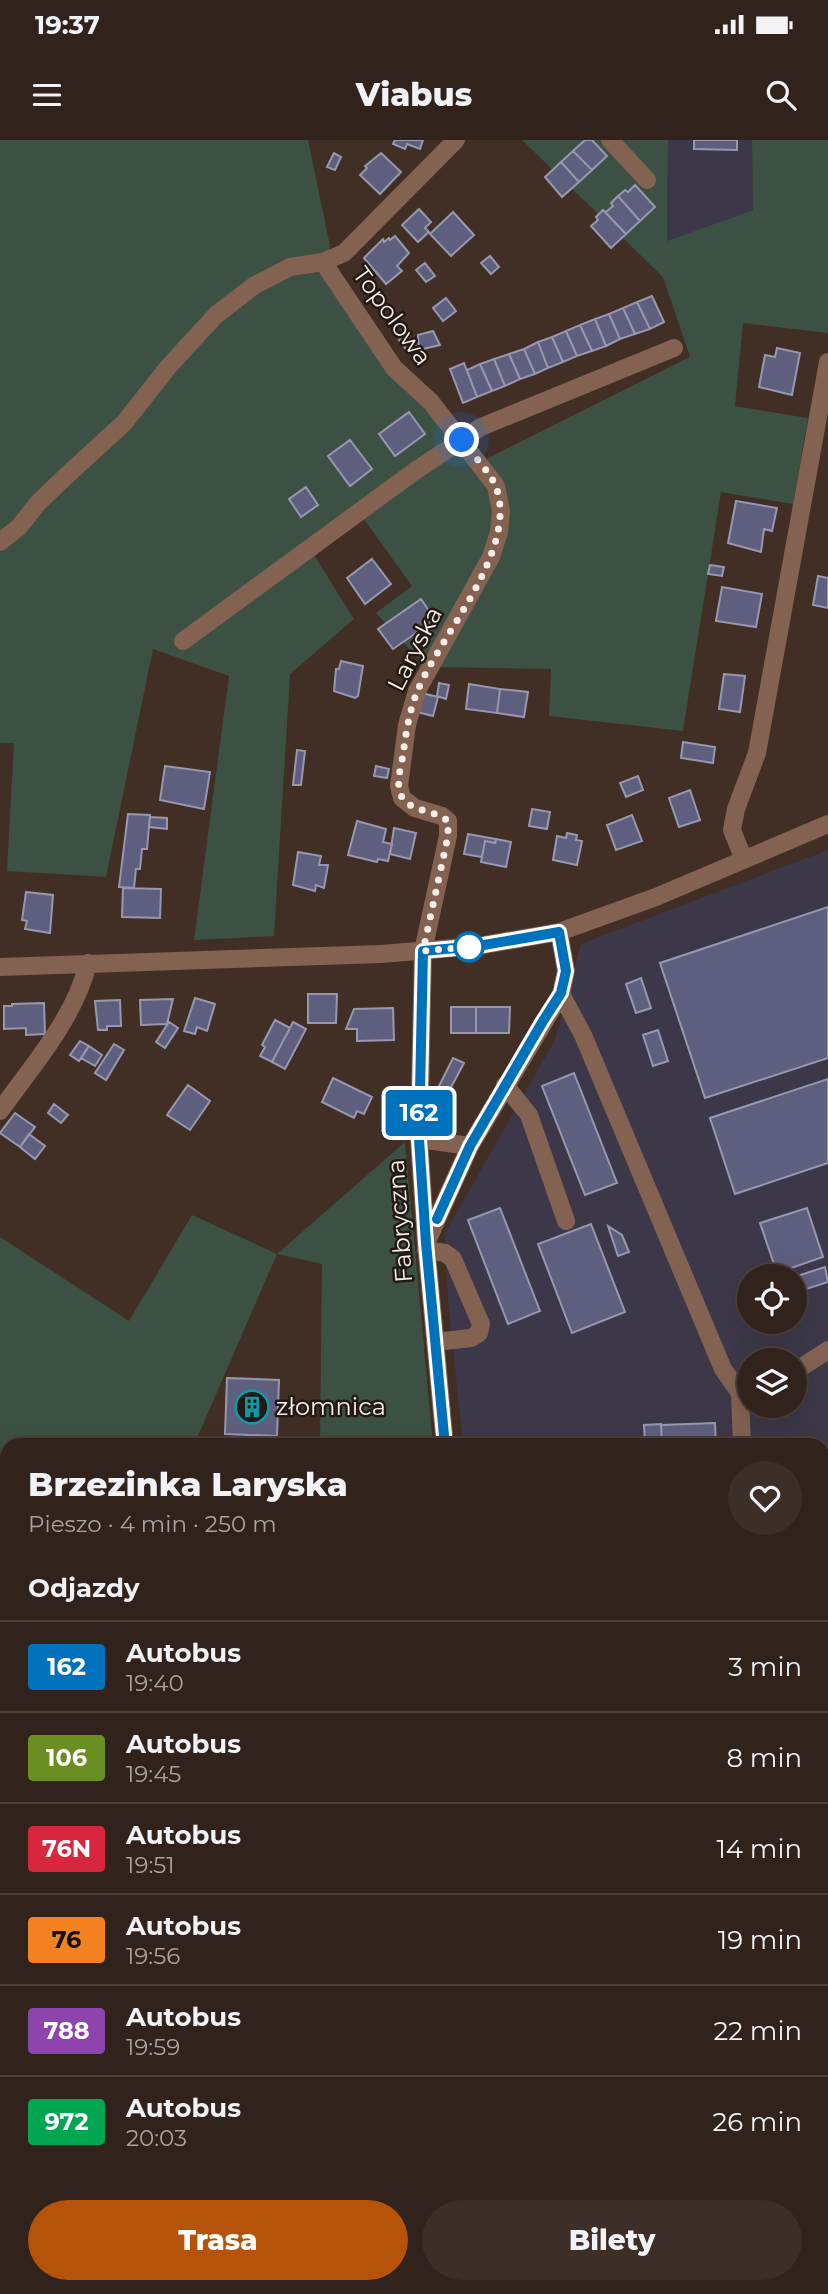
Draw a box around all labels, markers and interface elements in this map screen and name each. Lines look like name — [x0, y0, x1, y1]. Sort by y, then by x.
text: 19:37 — [35, 9, 100, 41]
text: Viabus — [356, 75, 472, 114]
icon: menu — [28, 76, 66, 114]
icon: search — [762, 76, 800, 114]
street label: Topolowa — [347, 261, 438, 371]
your location — [444, 422, 479, 457]
street label: Laryska — [381, 602, 448, 696]
unlabelled marker — [454, 932, 484, 962]
line badge: 162 — [379, 1090, 459, 1136]
text: 162 — [400, 1098, 438, 1127]
street label: Fabryczna — [381, 1159, 418, 1284]
map controls — [737, 1264, 807, 1418]
button: locate — [737, 1264, 807, 1334]
button: layers — [737, 1348, 807, 1418]
building icon: złomnica — [233, 1388, 271, 1426]
place label: złomnica — [276, 1392, 386, 1421]
button: heart — [728, 1461, 802, 1535]
text: Brzezinka Laryska — [28, 1464, 348, 1504]
text: Pieszo · 4 min · 250 m — [28, 1510, 277, 1538]
text: Odjazdy — [28, 1572, 139, 1604]
text: Autobus — [126, 1637, 241, 1669]
text: 3 min — [728, 1651, 802, 1683]
text: 162 — [47, 1652, 86, 1681]
text: 19:40 — [126, 1669, 184, 1697]
text: Autobus — [126, 1728, 241, 1760]
text: 8 min — [726, 1742, 802, 1774]
text: 106 — [46, 1743, 87, 1772]
text: 19:45 — [126, 1760, 181, 1788]
text: Autobus — [126, 1819, 241, 1851]
text: 14 min — [716, 1833, 802, 1865]
text: 76N — [42, 1834, 91, 1863]
text: 19:51 — [126, 1851, 175, 1879]
text: Autobus — [126, 1910, 241, 1942]
text: 19 min — [718, 1924, 802, 1956]
text: 76 — [52, 1925, 81, 1954]
text: 19:56 — [126, 1942, 180, 1970]
text: Autobus — [126, 2001, 241, 2033]
text: 22 min — [713, 2015, 802, 2047]
text: 788 — [43, 2016, 90, 2045]
text: 19:59 — [126, 2033, 180, 2061]
text: Autobus — [126, 2092, 241, 2124]
text: 26 min — [712, 2106, 802, 2138]
text: 972 — [44, 2107, 89, 2136]
text: 20:03 — [126, 2124, 187, 2152]
button: Trasa — [28, 2200, 408, 2280]
button: Bilety — [422, 2200, 802, 2280]

